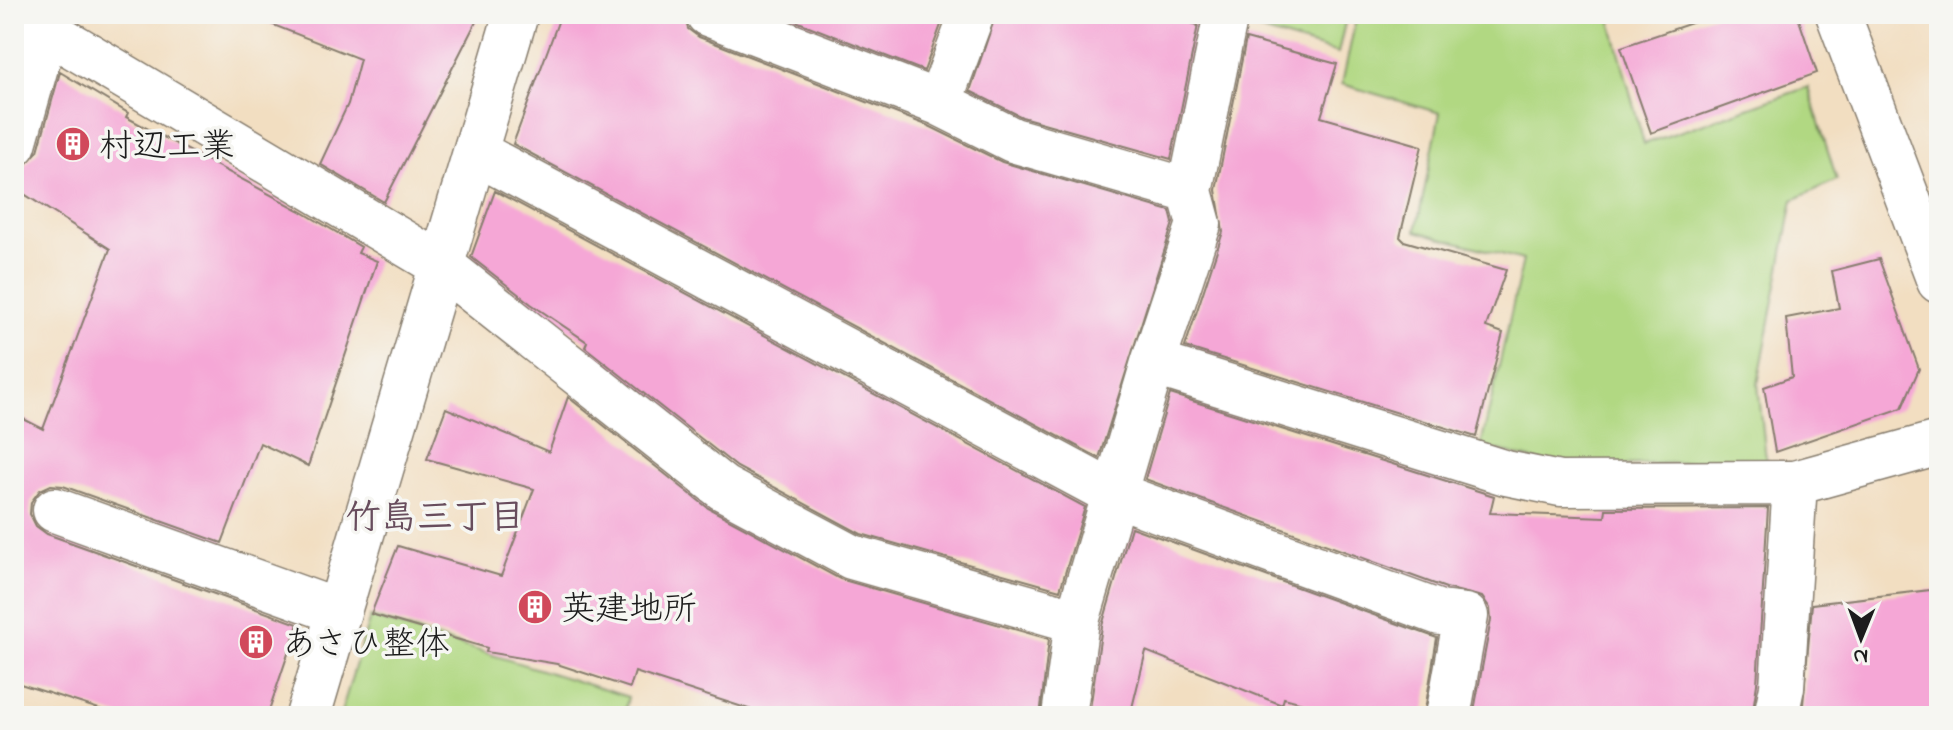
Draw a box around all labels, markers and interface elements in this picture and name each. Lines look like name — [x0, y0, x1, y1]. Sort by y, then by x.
place label: 村辺工業 — [99, 123, 235, 173]
building icon: 村辺工業 — [54, 125, 92, 163]
district label: 竹島三丁目 — [345, 493, 525, 546]
place label: 英建地所 — [561, 586, 697, 636]
building icon: 英建地所 — [516, 588, 554, 626]
north arrow — [1821, 598, 1901, 678]
place label: あさひ整体 — [282, 621, 450, 671]
building icon: あさひ整体 — [237, 623, 275, 661]
text: N — [1853, 639, 1868, 671]

